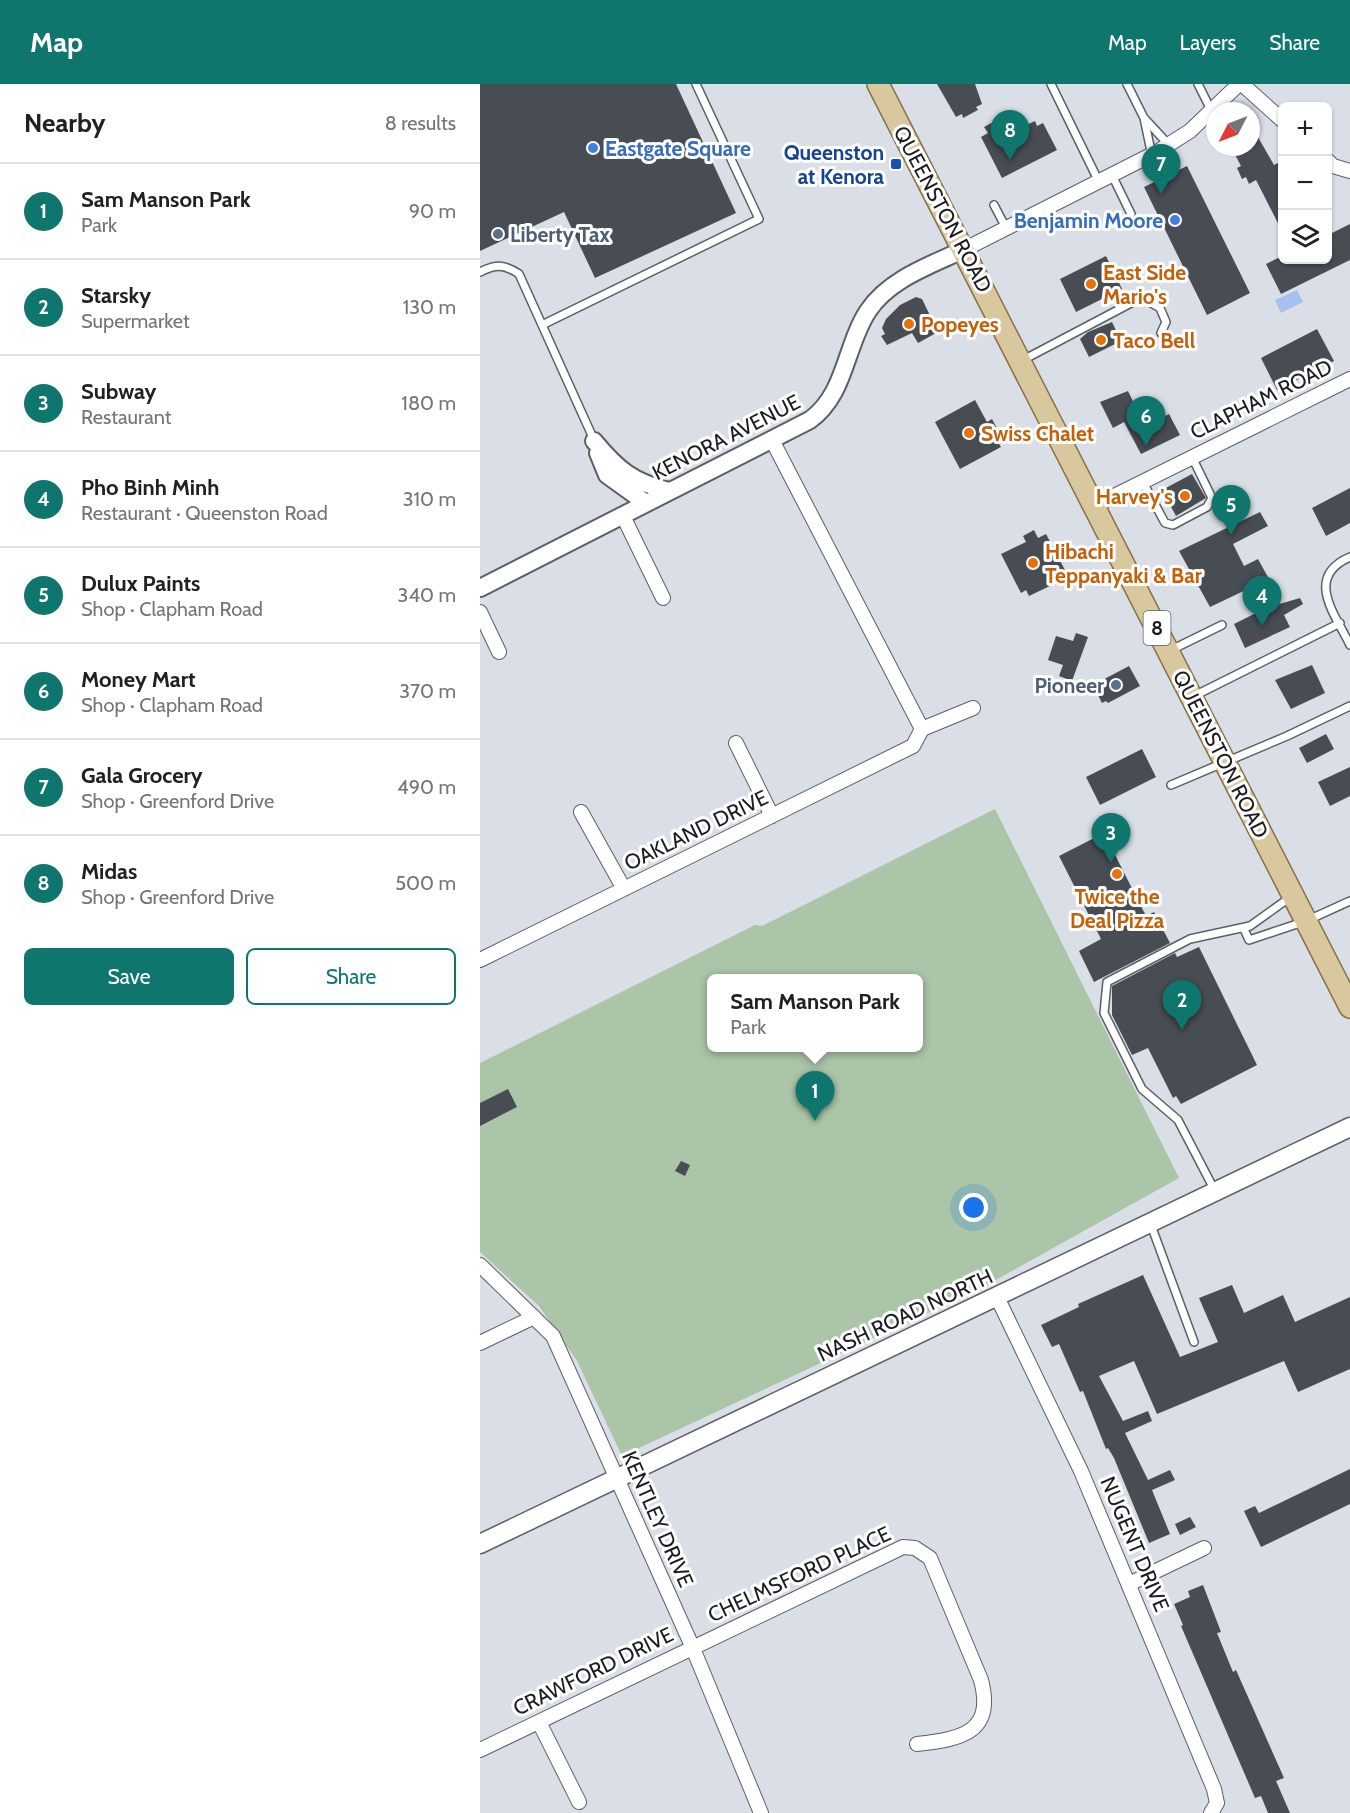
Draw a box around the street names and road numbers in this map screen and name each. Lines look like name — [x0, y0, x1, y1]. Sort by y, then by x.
street label: QUEENSTON ROAD — [889, 122, 997, 296]
street label: CLAPHAM ROAD — [1186, 354, 1336, 444]
street label: KENORA AVENUE — [648, 389, 804, 485]
road number: 8 — [1144, 611, 1170, 645]
street label: QUEENSTON ROAD — [1168, 666, 1274, 842]
street label: OAKLAND DRIVE — [620, 784, 772, 876]
street label: NASH ROAD NORTH — [813, 1263, 997, 1367]
street label: KENTLEY DRIVE — [617, 1447, 699, 1591]
street label: NUGENT DRIVE — [1095, 1473, 1175, 1615]
street label: CHELMSFORD PLACE — [704, 1521, 894, 1627]
street label: CRAWFORD DRIVE — [509, 1621, 677, 1721]

